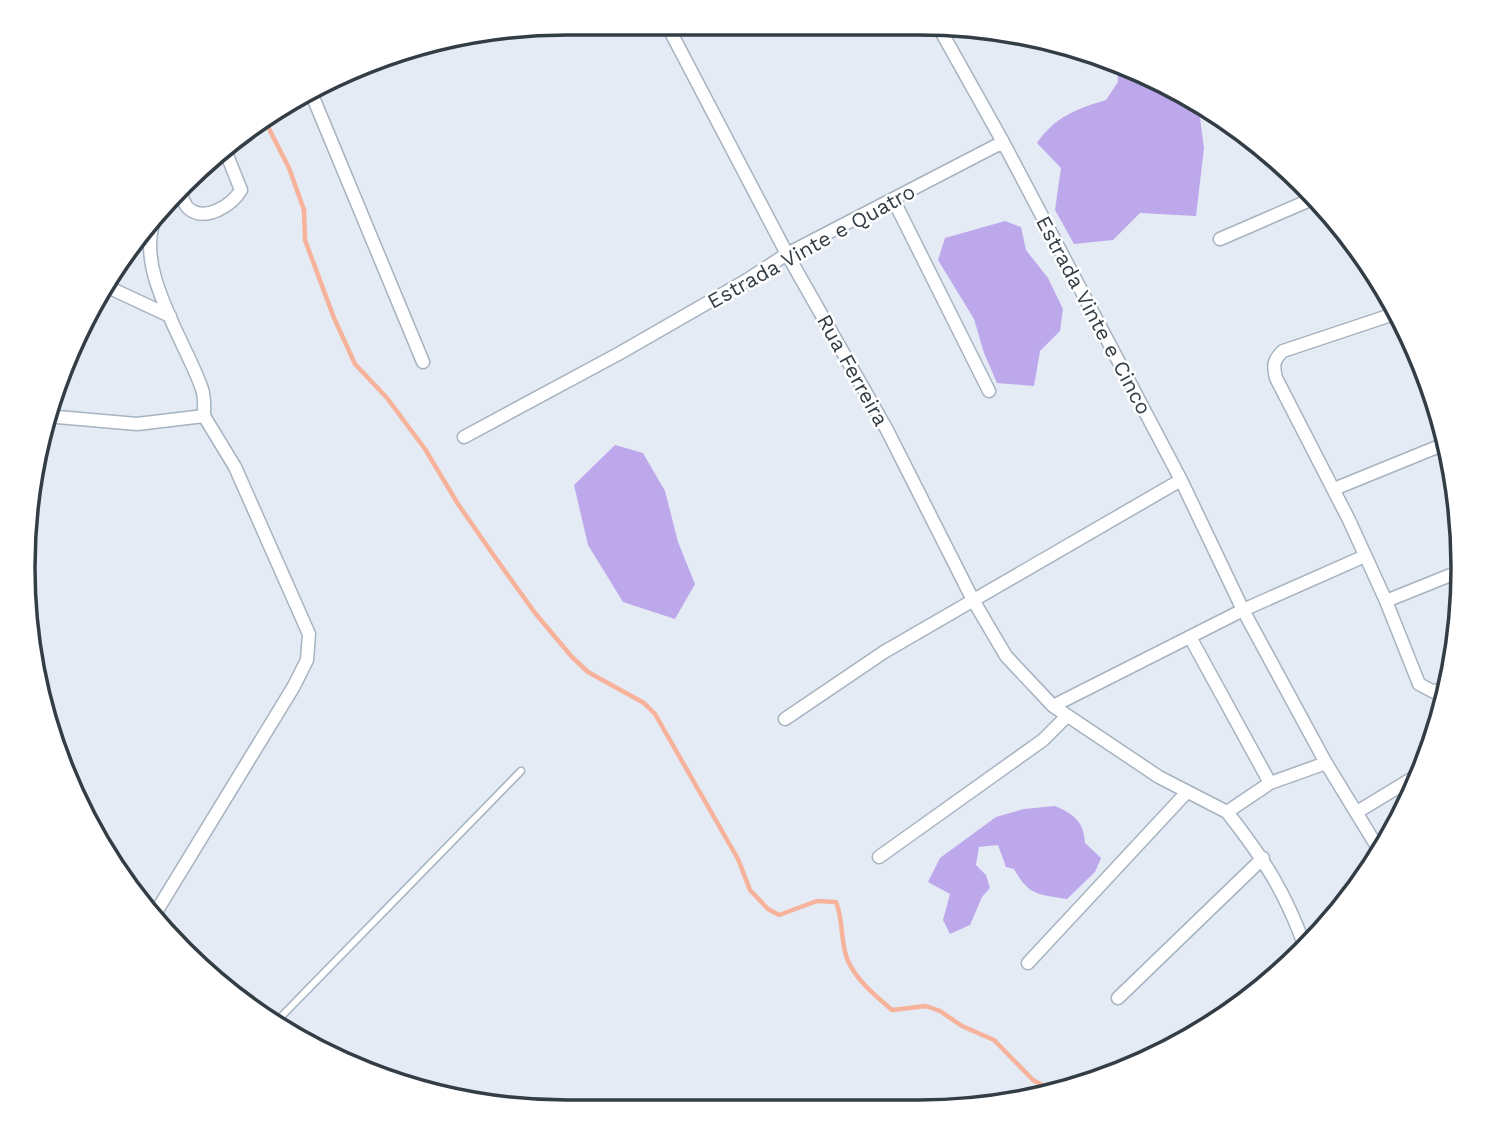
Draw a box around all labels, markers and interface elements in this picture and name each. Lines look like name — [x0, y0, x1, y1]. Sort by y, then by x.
street label: Estrada Vinte e Quatro — [703, 178, 919, 314]
street label: Estrada Vinte e Cinco — [1031, 211, 1157, 419]
street label: Rua Ferreira — [812, 310, 894, 430]

